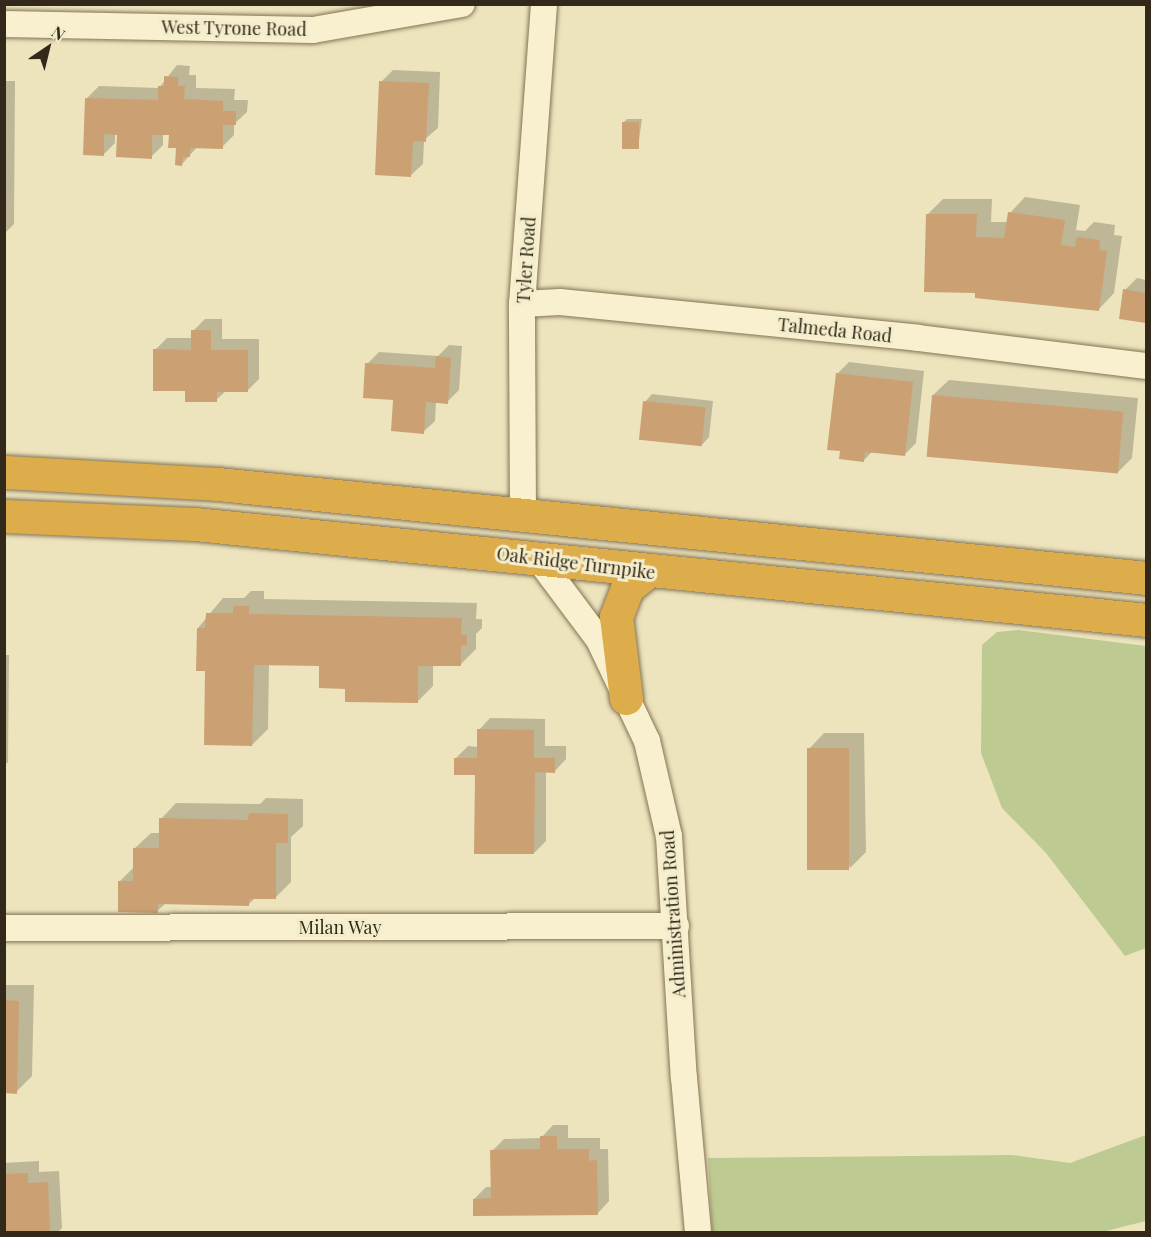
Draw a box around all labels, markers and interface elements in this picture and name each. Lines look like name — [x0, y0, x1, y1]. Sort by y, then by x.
street label: West Tyrone Road — [161, 16, 307, 40]
north arrow — [18, 18, 78, 78]
text: N — [48, 21, 69, 45]
street label: Tyler Road — [512, 216, 540, 304]
street label: Talmeda Road — [777, 313, 893, 347]
street label: Oak Ridge Turnpike — [495, 543, 657, 583]
street label: Administration Road — [656, 829, 690, 999]
street label: Milan Way — [298, 916, 382, 938]

